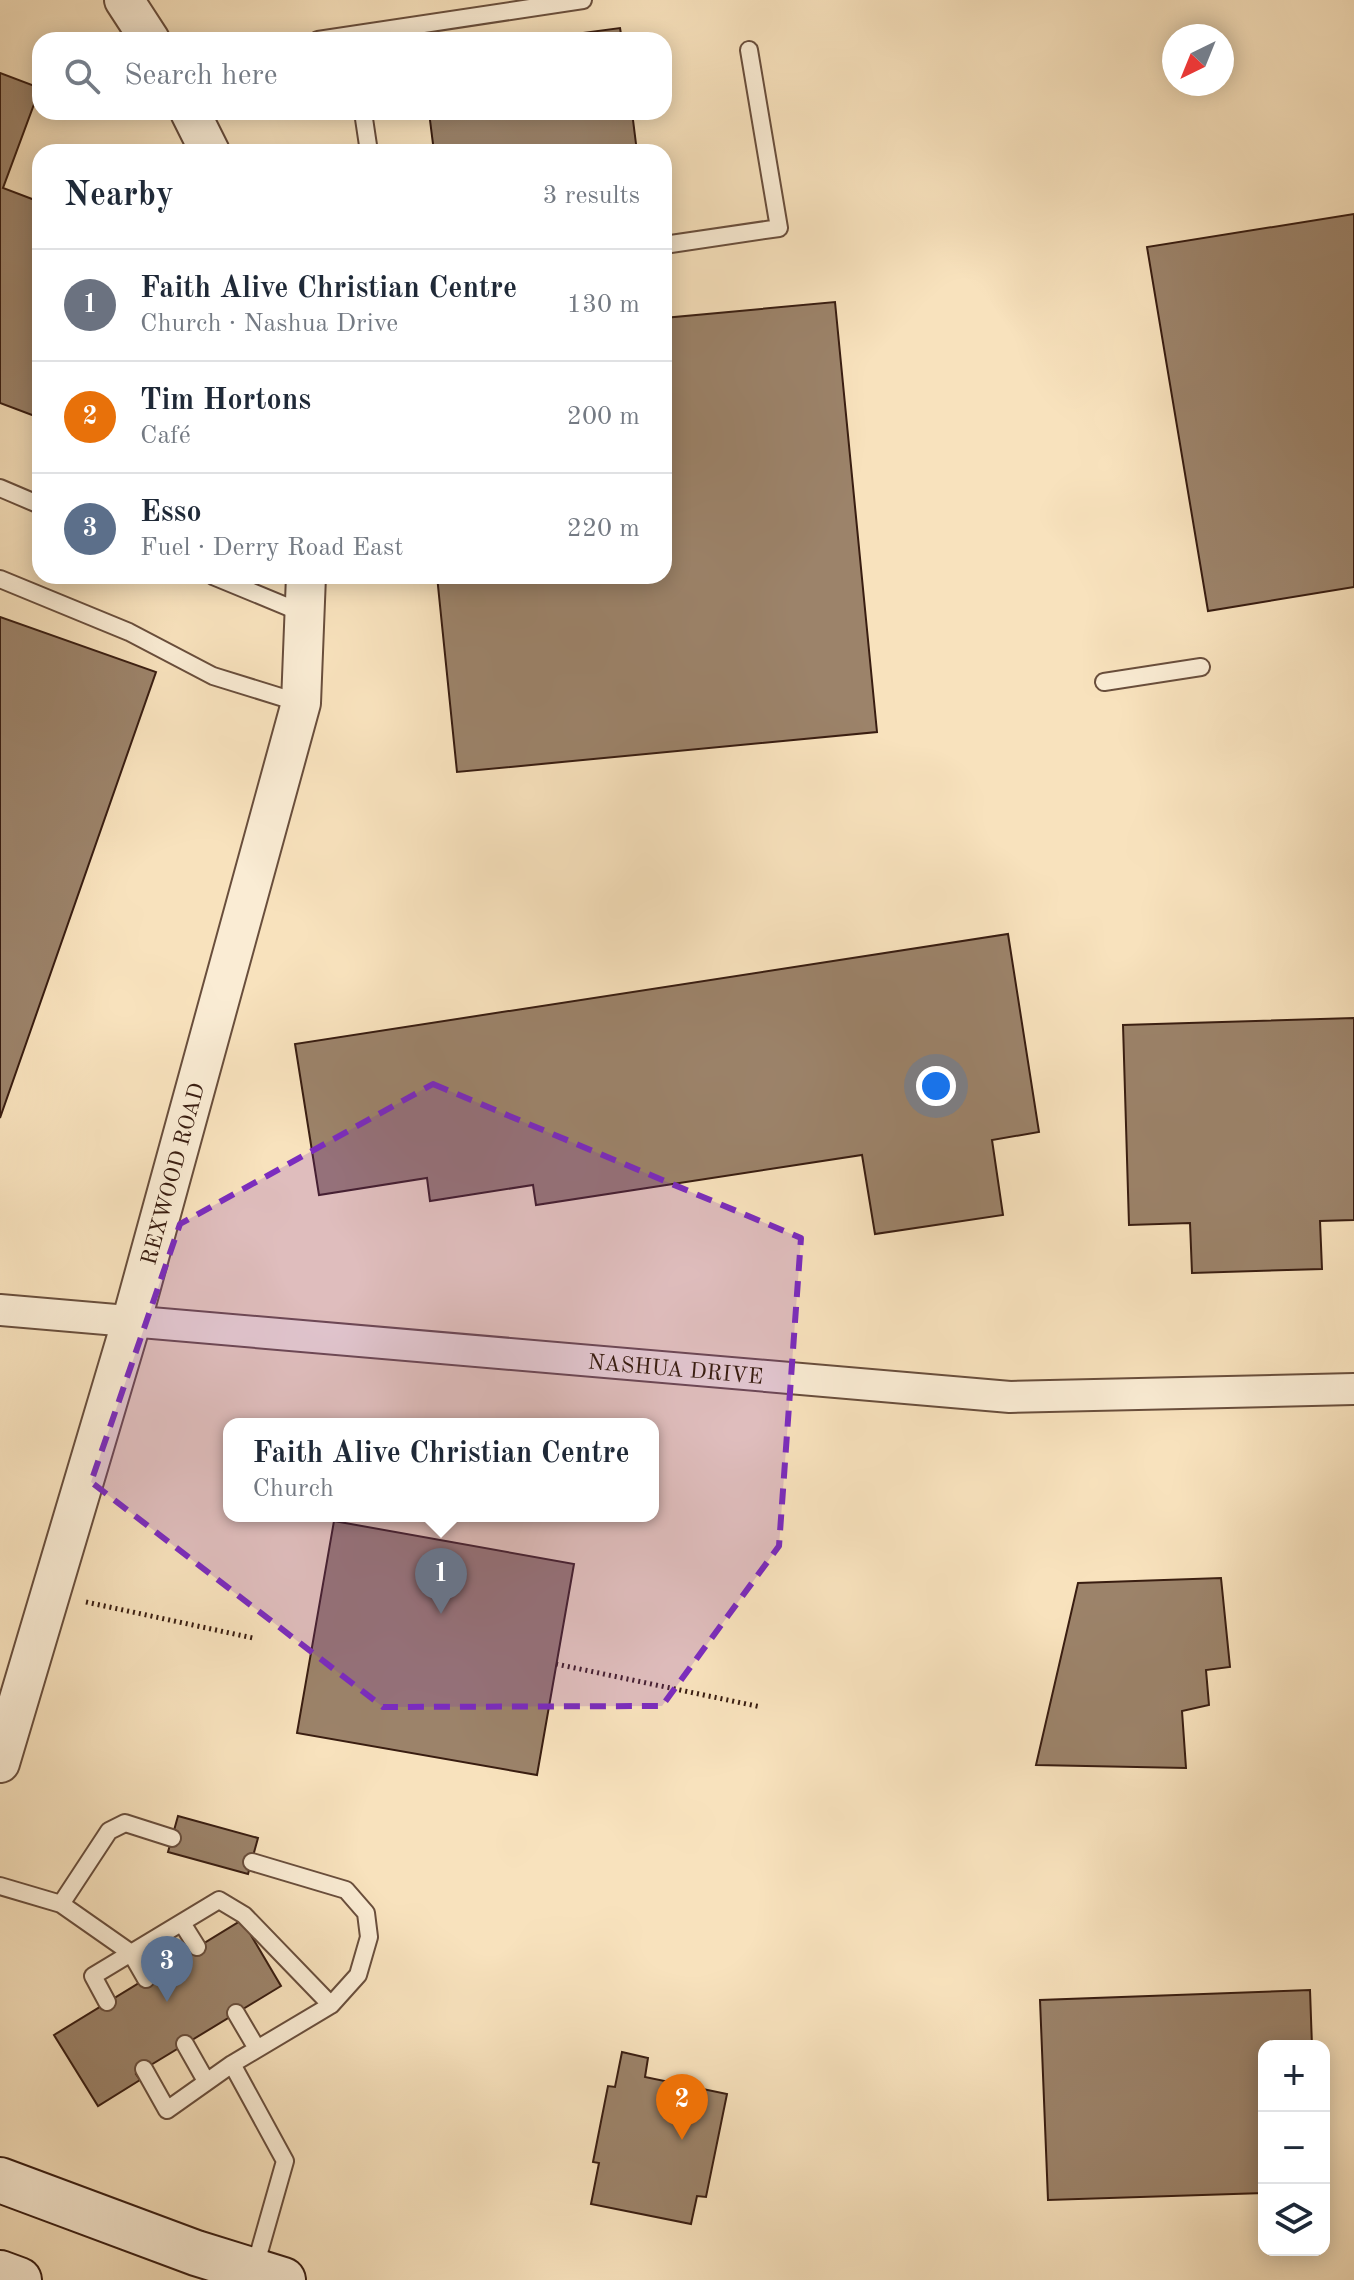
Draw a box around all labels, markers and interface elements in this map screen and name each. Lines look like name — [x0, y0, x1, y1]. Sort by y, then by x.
north arrow — [1162, 24, 1234, 96]
search box — [32, 32, 672, 120]
icon: search — [60, 54, 104, 98]
text: Search here — [124, 61, 278, 91]
text: Nearby — [64, 179, 174, 213]
text: 3 results — [542, 183, 640, 209]
text: Faith Alive Christian Centre — [140, 274, 517, 304]
text: 1 — [82, 292, 98, 318]
text: 130 m — [567, 292, 640, 318]
text: Church · Nashua Drive — [140, 311, 398, 337]
text: Tim Hortons — [140, 386, 311, 416]
text: 2 — [82, 404, 98, 430]
text: 200 m — [567, 404, 640, 430]
text: Café — [140, 423, 191, 449]
text: Esso — [140, 498, 202, 528]
text: 3 — [82, 516, 98, 542]
text: 220 m — [567, 516, 640, 542]
text: Fuel · Derry Road East — [140, 535, 403, 561]
your location — [916, 1066, 956, 1106]
street label: REXWOOD ROAD — [138, 1081, 209, 1267]
street label: NASHUA DRIVE — [587, 1352, 764, 1389]
popup — [223, 1418, 659, 1522]
text: Faith Alive Christian Centre — [252, 1439, 630, 1469]
text: Church — [252, 1476, 334, 1502]
pin: 1 — [415, 1548, 467, 1614]
pin: 3 — [141, 1936, 193, 2002]
map controls — [1258, 2040, 1330, 2256]
button: + — [1258, 2040, 1330, 2112]
pin: 2 — [656, 2074, 708, 2140]
button: − — [1258, 2112, 1330, 2184]
button: layers — [1258, 2184, 1330, 2256]

